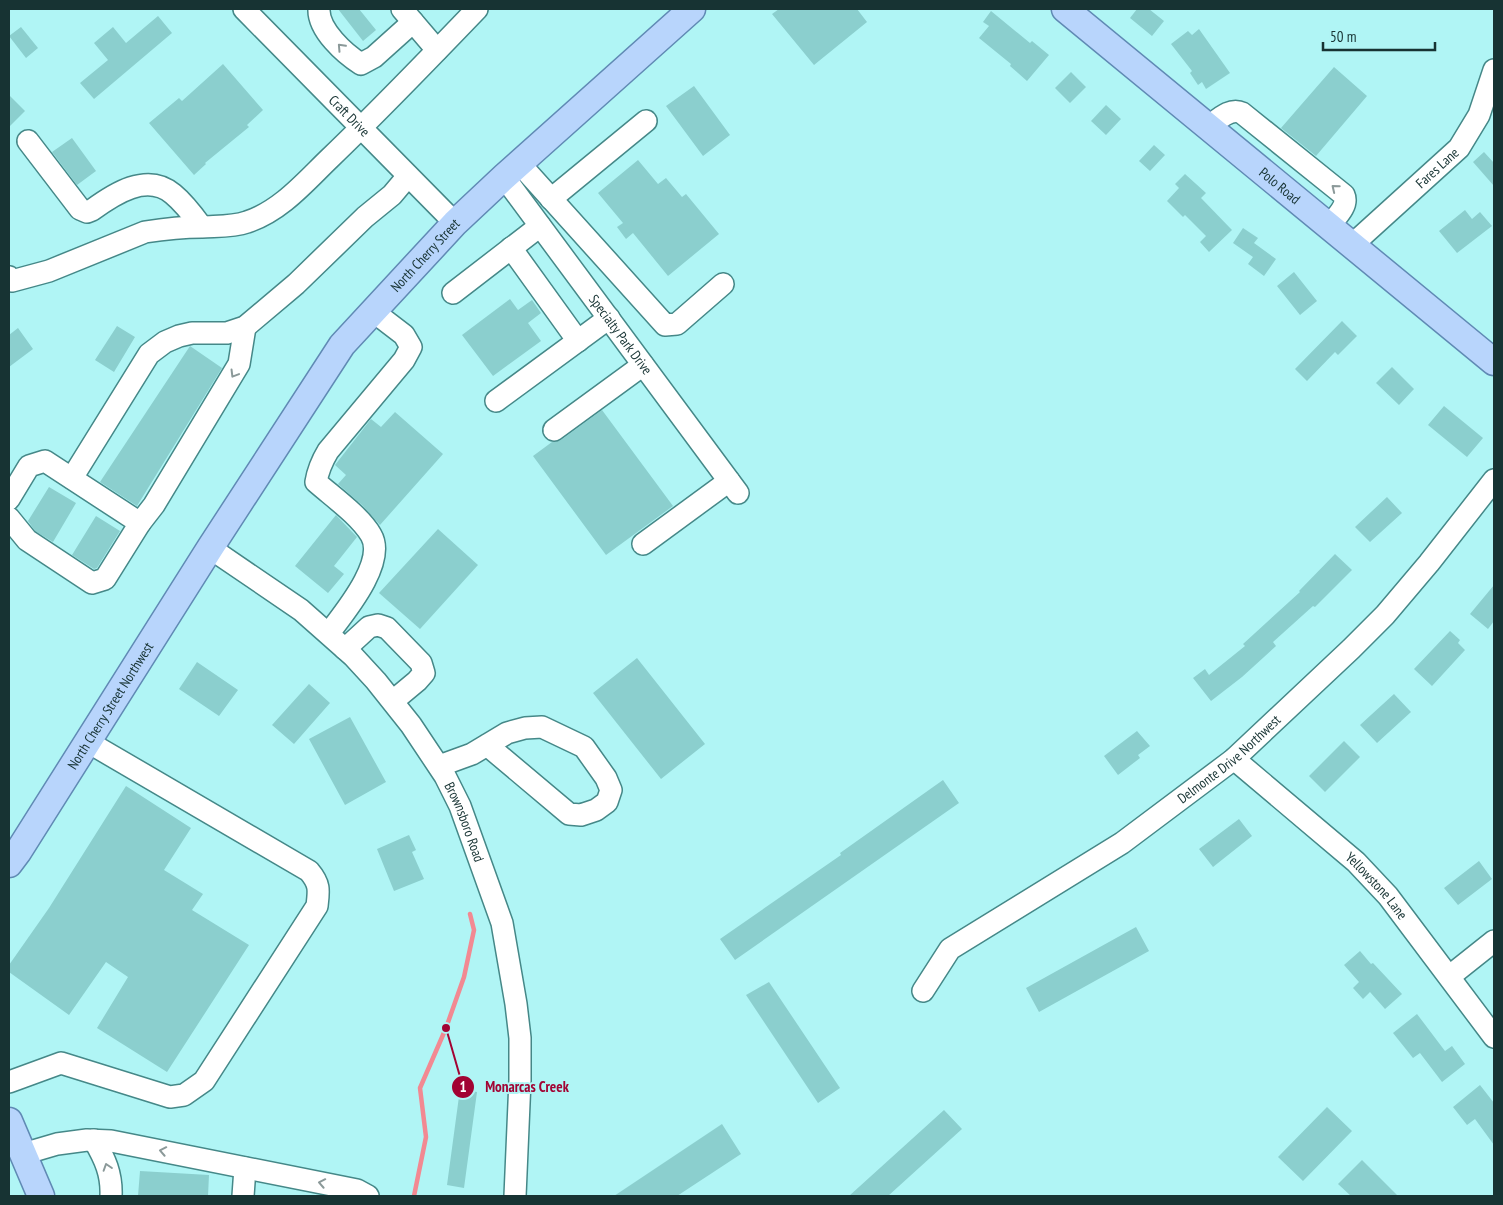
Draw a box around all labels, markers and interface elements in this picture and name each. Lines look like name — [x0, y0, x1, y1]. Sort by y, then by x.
scale bar — [1323, 20, 1436, 52]
text: 50 m — [1330, 27, 1356, 46]
one-way arrow — [337, 44, 346, 53]
street label: Craft Drive — [325, 91, 374, 141]
street label: Fares Lane — [1412, 144, 1463, 192]
street label: Polo Road — [1255, 163, 1304, 208]
one-way arrow — [1331, 184, 1340, 193]
street label: North Cherry Street — [387, 214, 463, 296]
street label: Specialty Park Drive — [585, 291, 656, 378]
one-way arrow — [230, 368, 240, 377]
street label: North Cherry Street Northwest — [64, 639, 157, 773]
street label: Delmonte Drive Northwest — [1174, 711, 1284, 807]
street label: Brownsboro Road — [440, 779, 488, 864]
street label: Yellowstone Lane — [1342, 848, 1411, 923]
callout: Monarcas Creek — [451, 1072, 579, 1102]
text: 1 — [459, 1077, 467, 1096]
text: Monarcas Creek — [485, 1077, 570, 1096]
one-way arrow — [158, 1146, 167, 1157]
one-way arrow — [103, 1163, 113, 1172]
one-way arrow — [317, 1178, 326, 1189]

